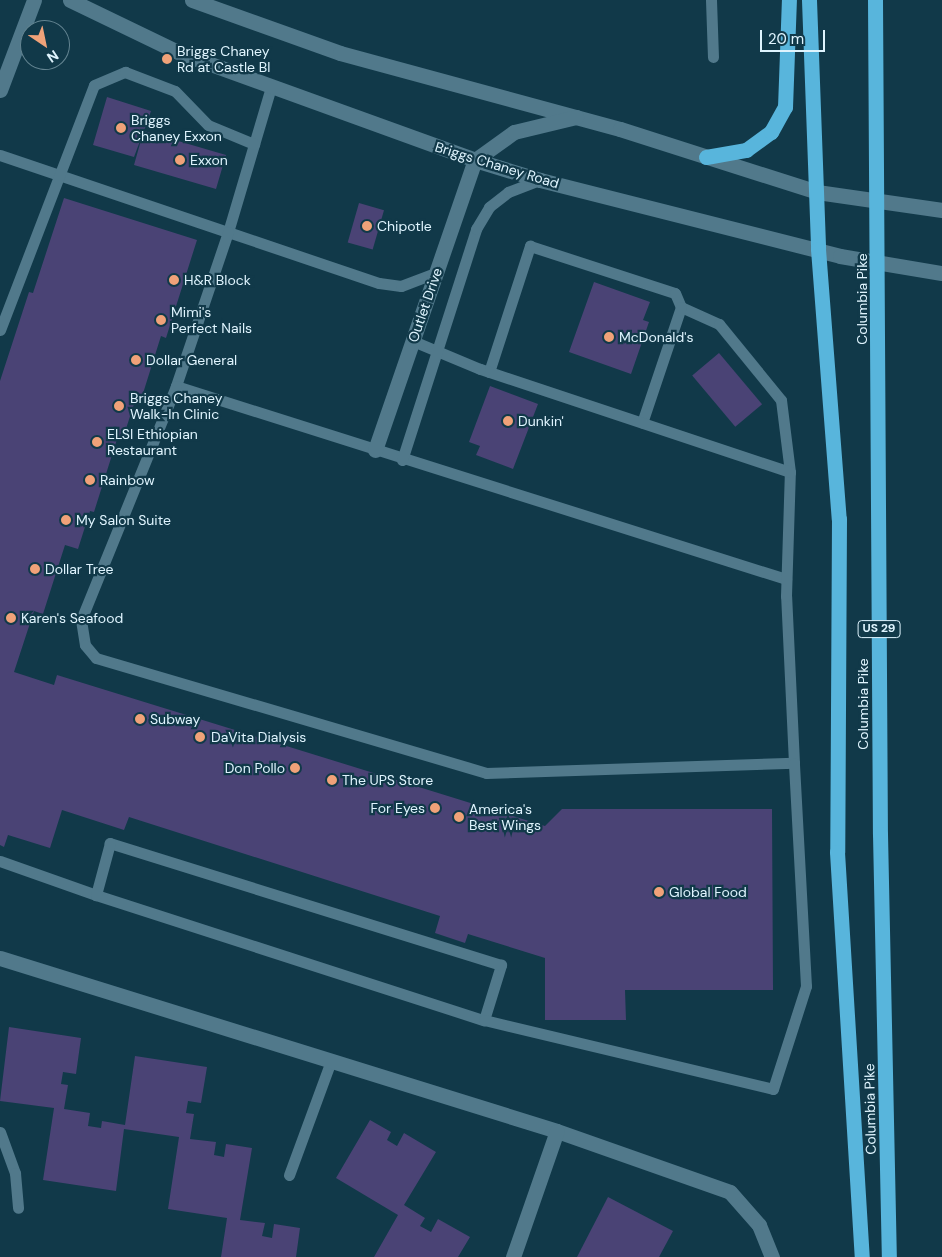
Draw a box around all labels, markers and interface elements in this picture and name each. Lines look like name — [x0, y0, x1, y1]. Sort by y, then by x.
north arrow — [20, 20, 70, 70]
scale bar — [762, 20, 827, 52]
text: 20 m — [768, 29, 804, 49]
place label: Briggs Chaney Rd at Castle Bl — [177, 43, 270, 75]
text: N — [44, 46, 62, 67]
marker: Briggs Chaney Rd at Castle Bl — [161, 53, 173, 65]
place label: Briggs Chaney Exxon — [131, 112, 222, 144]
marker: Briggs Chaney Exxon — [115, 122, 127, 134]
street label: Briggs Chaney Road — [433, 138, 561, 192]
place label: Exxon — [190, 152, 228, 168]
marker: Exxon — [174, 154, 186, 166]
place label: Chipotle — [377, 218, 432, 234]
marker: Chipotle — [361, 220, 373, 232]
street label: Columbia Pike — [854, 253, 870, 345]
street label: Outlet Drive — [404, 266, 446, 344]
place label: H&R Block — [184, 272, 251, 288]
marker: H&R Block — [168, 274, 180, 286]
place label: Mimi's Perfect Nails — [171, 304, 252, 336]
marker: Mimi's Perfect Nails — [155, 314, 167, 326]
place label: McDonald's — [619, 329, 694, 345]
marker: McDonald's — [603, 331, 615, 343]
place label: Dollar General — [146, 352, 237, 368]
marker: Dollar General — [130, 354, 142, 366]
place label: Briggs Chaney Walk-In Clinic — [130, 390, 223, 422]
marker: Briggs Chaney Walk-In Clinic — [112, 399, 126, 413]
place label: Dunkin' — [518, 413, 564, 429]
marker: Dunkin' — [502, 415, 514, 427]
place label: ELSI Ethiopian Restaurant — [107, 426, 198, 458]
marker: ELSI Ethiopian Restaurant — [91, 436, 103, 448]
place label: Rainbow — [100, 472, 155, 488]
marker: Rainbow — [84, 474, 96, 486]
place label: My Salon Suite — [76, 512, 171, 528]
marker: My Salon Suite — [60, 514, 72, 526]
place label: Dollar Tree — [45, 561, 114, 577]
marker: Dollar Tree — [29, 563, 41, 575]
place label: Karen's Seafood — [21, 610, 123, 626]
marker: Karen's Seafood — [5, 612, 17, 624]
road number: US 29 — [856, 620, 902, 638]
street label: Columbia Pike — [855, 658, 871, 750]
place label: Subway — [150, 711, 200, 727]
marker: Subway — [134, 713, 146, 725]
place label: DaVita Dialysis — [211, 729, 306, 745]
marker: DaVita Dialysis — [193, 730, 207, 744]
place label: Don Pollo — [225, 760, 285, 776]
marker: Don Pollo — [289, 762, 301, 774]
place label: The UPS Store — [342, 772, 433, 788]
marker: The UPS Store — [326, 774, 338, 786]
place label: For Eyes — [371, 800, 425, 816]
place label: America's Best Wings — [469, 801, 541, 834]
marker: For Eyes — [429, 802, 441, 814]
marker: America's Best Wings — [453, 811, 465, 823]
place label: Global Food — [669, 884, 747, 900]
marker: Global Food — [653, 886, 665, 898]
street label: Columbia Pike — [861, 1063, 879, 1155]

